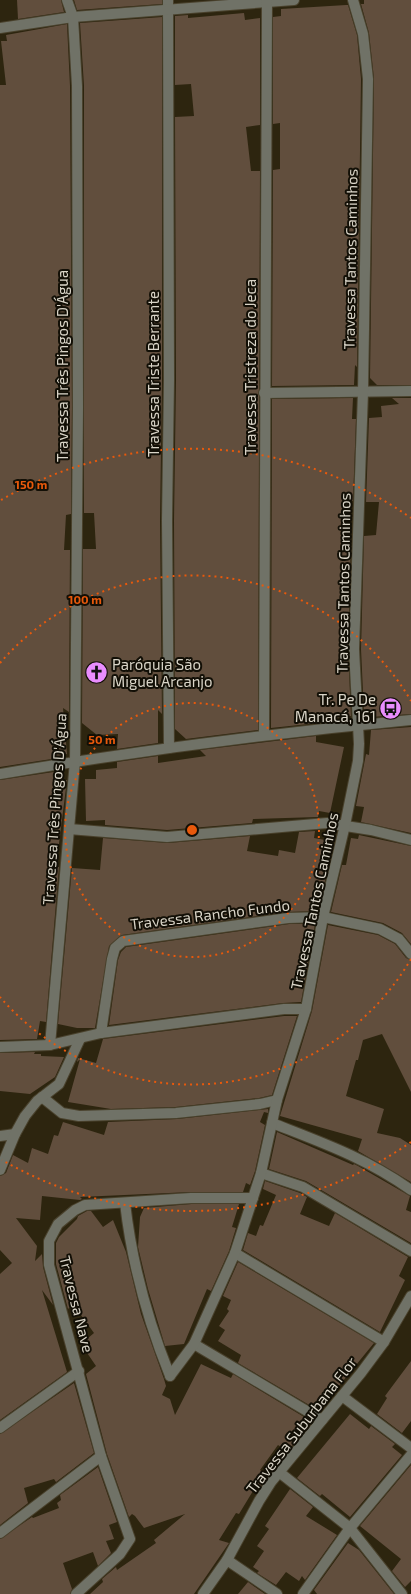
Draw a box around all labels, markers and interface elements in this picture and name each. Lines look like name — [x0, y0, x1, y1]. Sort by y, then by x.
street label: Travessa Tantos Caminhos — [339, 169, 361, 349]
street label: Travessa Três Pingos D'Água — [53, 270, 71, 462]
street label: Travessa Tristreza do Jeca — [241, 279, 259, 455]
street label: Travessa Triste Berrante — [144, 291, 162, 457]
text: 150 m — [15, 477, 47, 491]
street label: Travessa Tantos Caminhos — [332, 493, 354, 673]
text: 100 m — [68, 592, 102, 606]
place label: Paróquia São Miguel Arcanjo — [112, 655, 213, 691]
church icon: Paróquia São Miguel Arcanjo — [84, 660, 110, 686]
place label: Tr. Pe De Manacá, 161 — [295, 690, 376, 725]
bus stop icon: Tr. Pe De Manacá, 161 — [378, 695, 404, 721]
street label: Travessa Três Pingos D'Água — [38, 712, 70, 906]
text: 50 m — [88, 732, 116, 746]
street label: Travessa Tantos Caminhos — [286, 811, 342, 991]
centre of rings — [185, 823, 199, 837]
street label: Travessa Rancho Fundo — [129, 895, 291, 933]
street label: Travessa Nave — [56, 1254, 98, 1354]
street label: Travessa Suburbana Flor — [242, 1353, 360, 1497]

